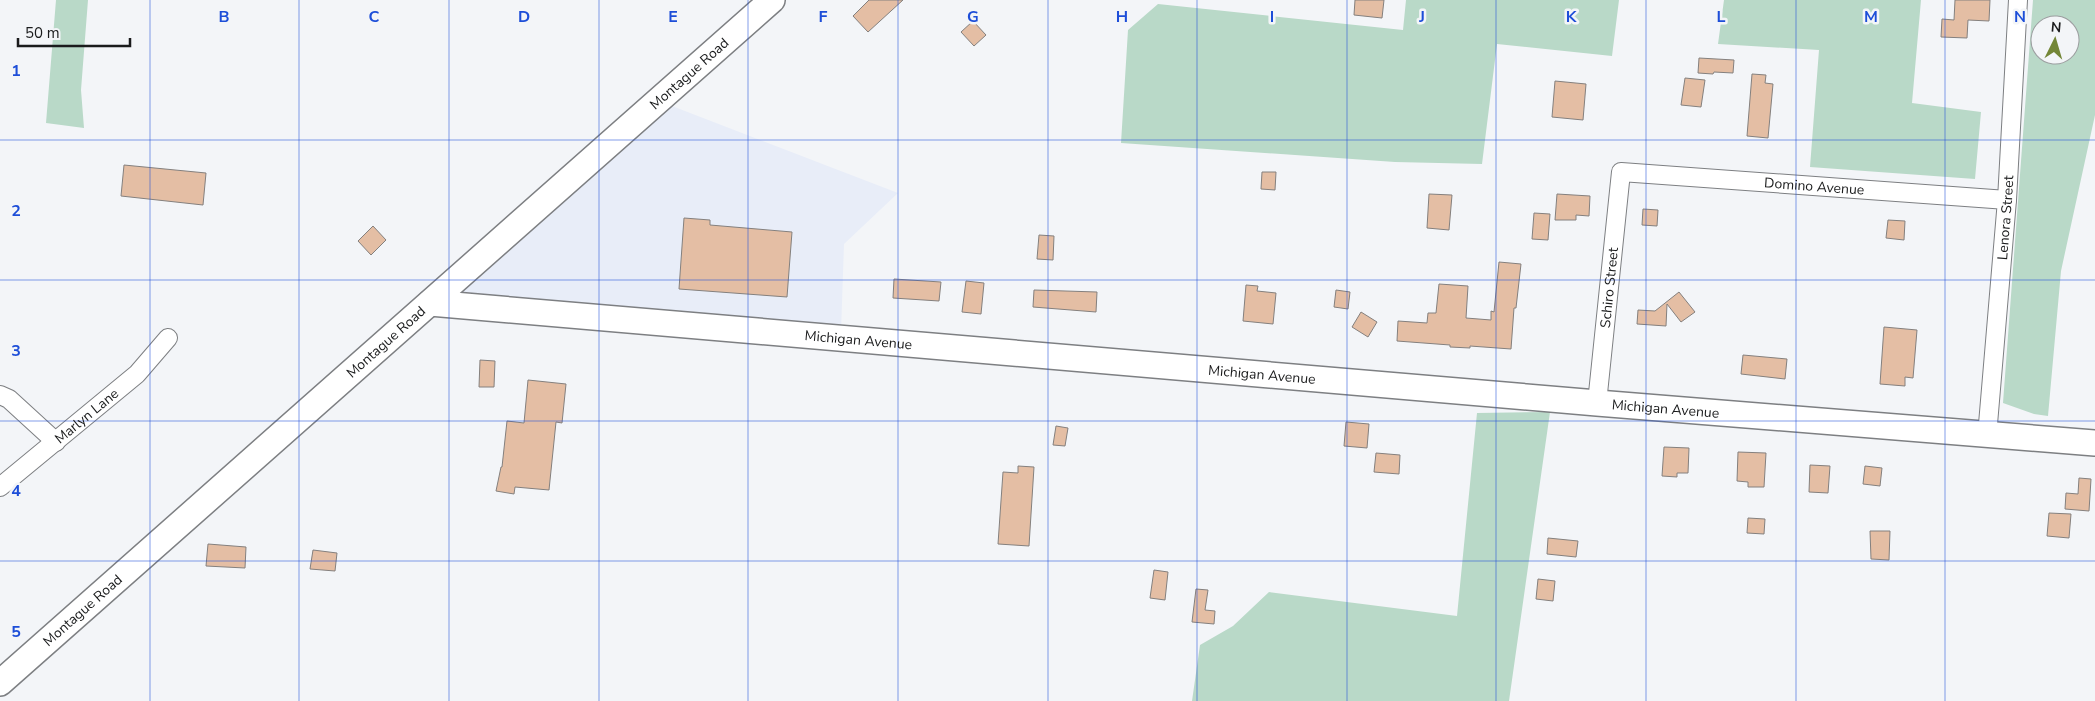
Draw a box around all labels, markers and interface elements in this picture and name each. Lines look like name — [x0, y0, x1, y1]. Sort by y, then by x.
text: B — [218, 6, 230, 28]
text: C — [369, 6, 380, 28]
text: D — [518, 6, 530, 28]
text: E — [668, 6, 678, 28]
text: F — [819, 6, 828, 28]
text: G — [967, 6, 979, 28]
text: H — [1116, 6, 1128, 28]
text: I — [1270, 6, 1274, 28]
text: J — [1418, 6, 1425, 28]
text: K — [1566, 6, 1578, 28]
text: L — [1717, 6, 1726, 28]
text: M — [1864, 6, 1878, 28]
text: N — [2014, 6, 2026, 28]
scale bar — [18, 15, 130, 47]
north arrow — [2030, 15, 2080, 65]
text: N — [2050, 18, 2062, 37]
text: 50 m — [25, 23, 60, 43]
street label: Montague Road — [646, 34, 733, 114]
text: 1 — [11, 60, 21, 82]
street label: Domino Avenue — [1763, 173, 1865, 200]
street label: Lenora Street — [1993, 175, 2018, 261]
text: 2 — [11, 200, 21, 222]
street label: Schiro Street — [1596, 246, 1623, 329]
street label: Montague Road — [342, 302, 430, 382]
street label: Michigan Avenue — [804, 326, 913, 354]
text: 3 — [11, 340, 21, 362]
street label: Michigan Avenue — [1207, 361, 1316, 389]
street label: Marlyn Lane — [51, 384, 123, 448]
street label: Michigan Avenue — [1611, 395, 1720, 423]
text: 4 — [11, 480, 21, 502]
street label: Montague Road — [39, 570, 126, 651]
text: 5 — [11, 621, 21, 643]

